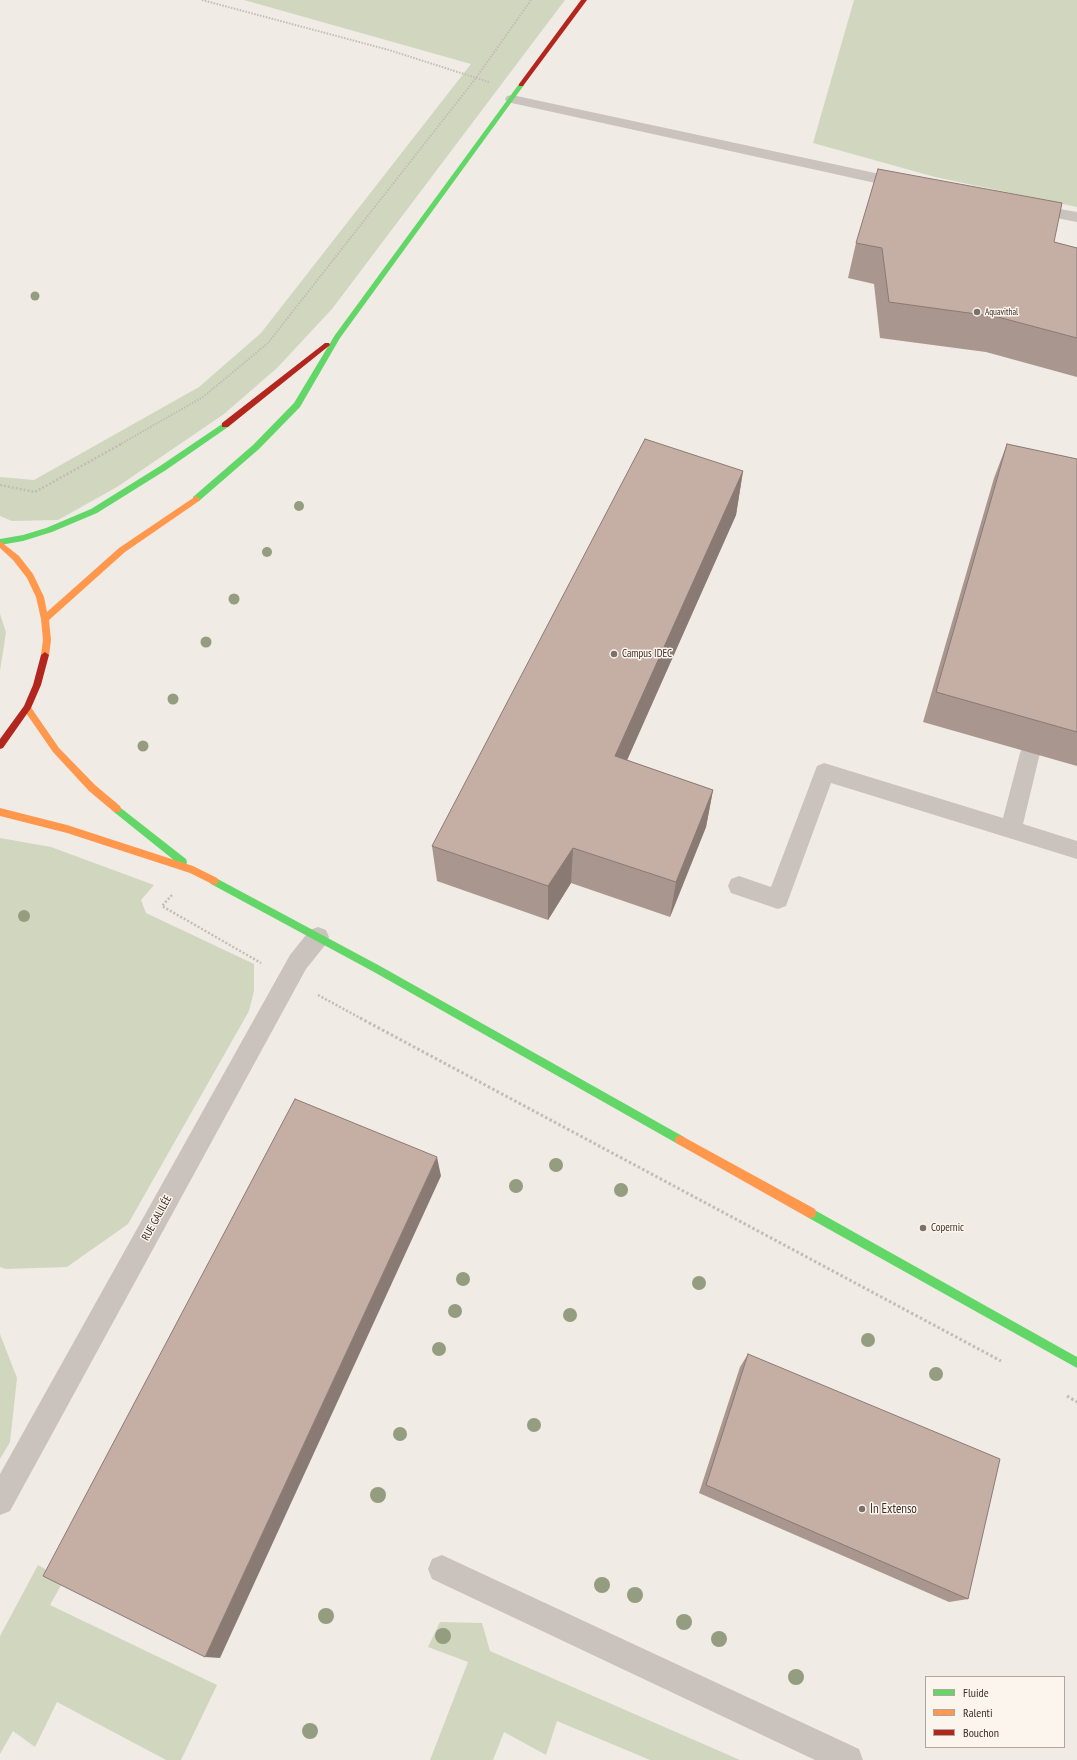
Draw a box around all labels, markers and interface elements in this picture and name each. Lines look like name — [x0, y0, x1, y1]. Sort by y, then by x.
marker: Aquavithal — [972, 307, 982, 317]
place label: Aquavithal — [985, 307, 1018, 317]
place label: Campus IDEC — [622, 647, 672, 661]
marker: Campus IDEC — [609, 649, 619, 659]
street label: RUE GALILÉE — [139, 1193, 175, 1243]
place label: Copernic — [931, 1221, 964, 1235]
marker: Copernic — [918, 1223, 928, 1233]
place label: In Extenso — [870, 1501, 917, 1517]
marker: In Extenso — [857, 1504, 867, 1514]
legend — [925, 1676, 1065, 1748]
text: Fluide — [963, 1685, 989, 1700]
text: Ralenti — [963, 1705, 992, 1720]
text: Bouchon — [963, 1725, 999, 1740]

